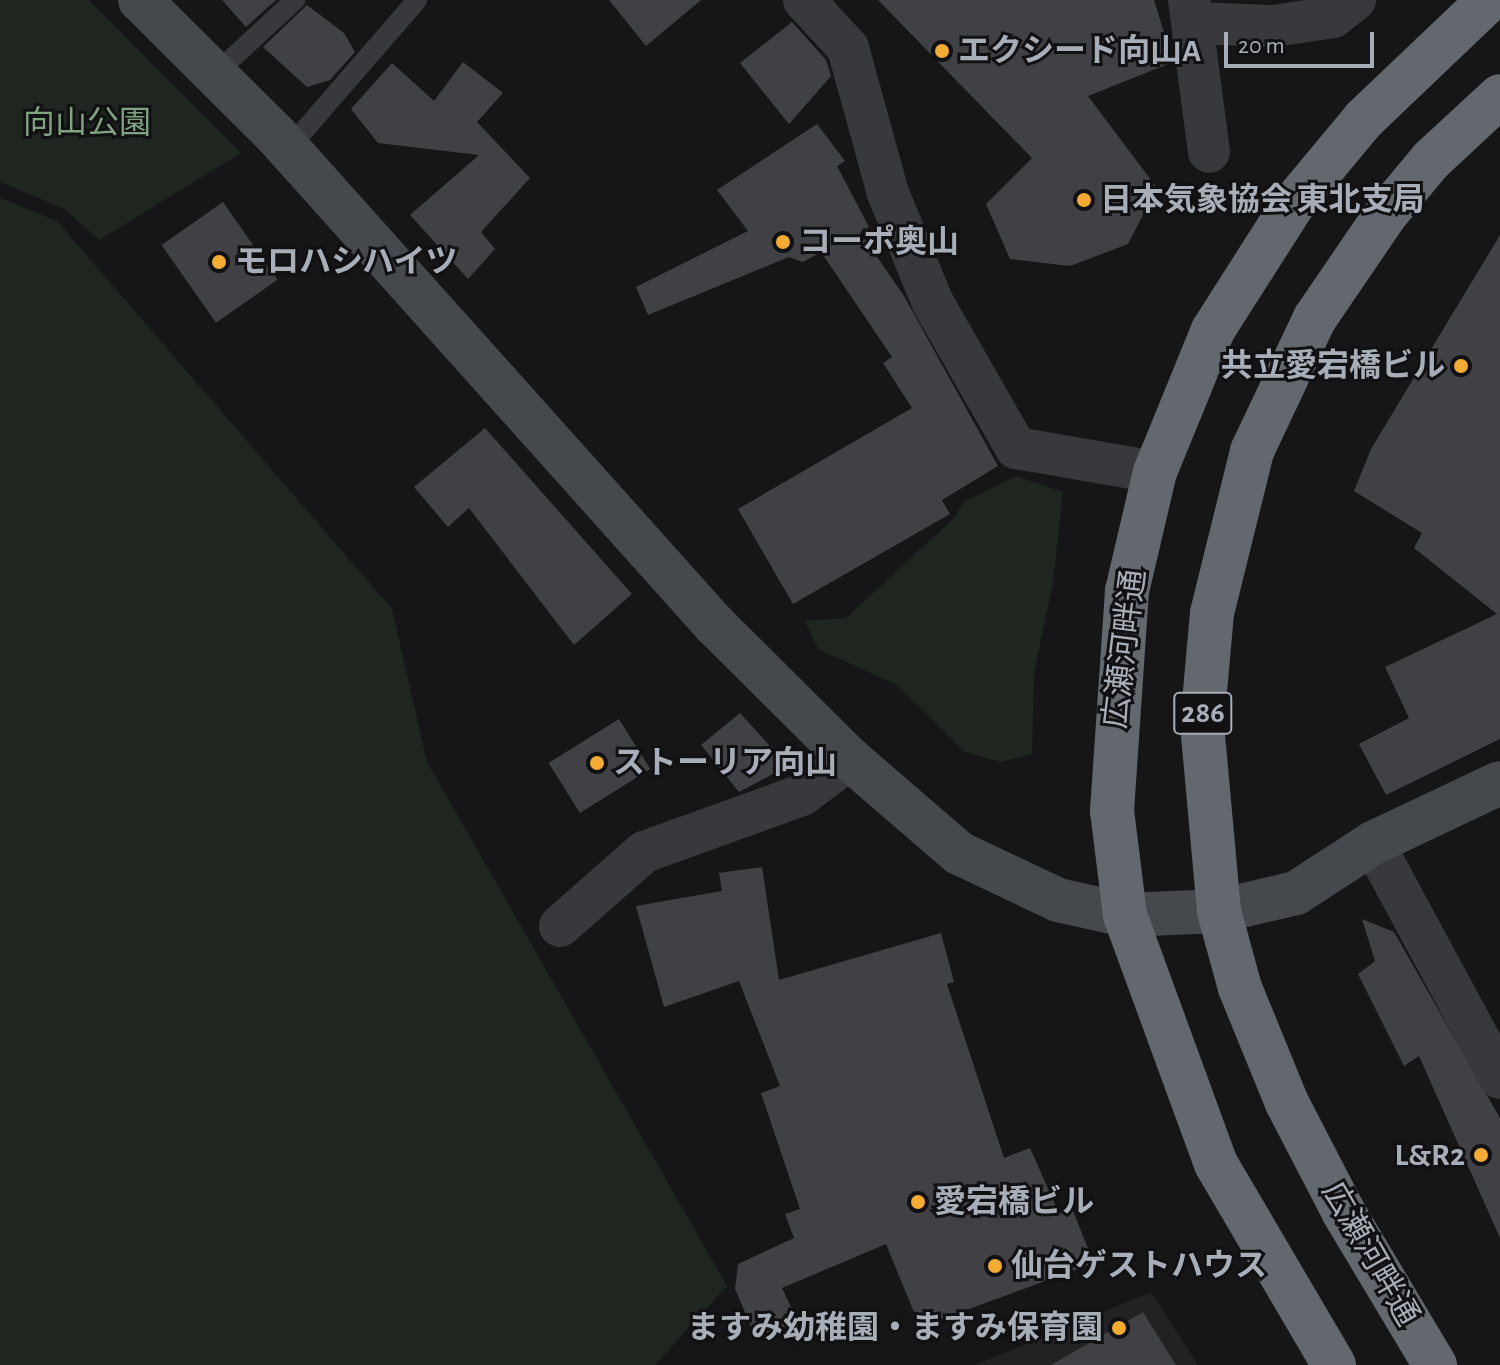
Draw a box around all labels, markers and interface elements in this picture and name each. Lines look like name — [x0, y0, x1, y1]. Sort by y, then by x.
scale bar — [1228, 16, 1378, 66]
place label: エクシード向山A — [958, 32, 1201, 70]
text: 20 m — [1238, 34, 1285, 58]
marker: エクシード向山A — [933, 42, 951, 60]
park label: 向山公園 — [23, 104, 151, 142]
place label: 日本気象協会 東北支局 — [1100, 181, 1425, 219]
marker: 日本気象協会 東北支局 — [1075, 191, 1093, 209]
place label: コーポ奥山 — [799, 223, 959, 261]
marker: コーポ奥山 — [774, 233, 792, 251]
place label: モロハシハイツ — [235, 243, 459, 281]
marker: モロハシハイツ — [210, 253, 228, 271]
place label: 共立愛宕橋ビル — [1221, 347, 1445, 385]
marker: 共立愛宕橋ビル — [1452, 357, 1470, 375]
street label: 広瀬河畔通 — [1096, 567, 1154, 731]
road number: 286 — [1173, 687, 1233, 739]
place label: ストーリア向山 — [613, 744, 837, 782]
marker: ストーリア向山 — [588, 754, 606, 772]
place label: L&R2 — [1394, 1136, 1465, 1174]
marker: L&R2 — [1472, 1146, 1490, 1164]
street label: 広瀬河畔通 — [1313, 1175, 1427, 1333]
place label: 愛宕橋ビル — [934, 1183, 1094, 1221]
marker: 愛宕橋ビル — [909, 1193, 927, 1211]
place label: 仙台ゲストハウス — [1011, 1247, 1267, 1285]
marker: 仙台ゲストハウス — [986, 1257, 1004, 1275]
place label: ますみ幼稚園・ますみ保育園 — [687, 1309, 1103, 1347]
marker: ますみ幼稚園・ますみ保育園 — [1110, 1319, 1128, 1337]

